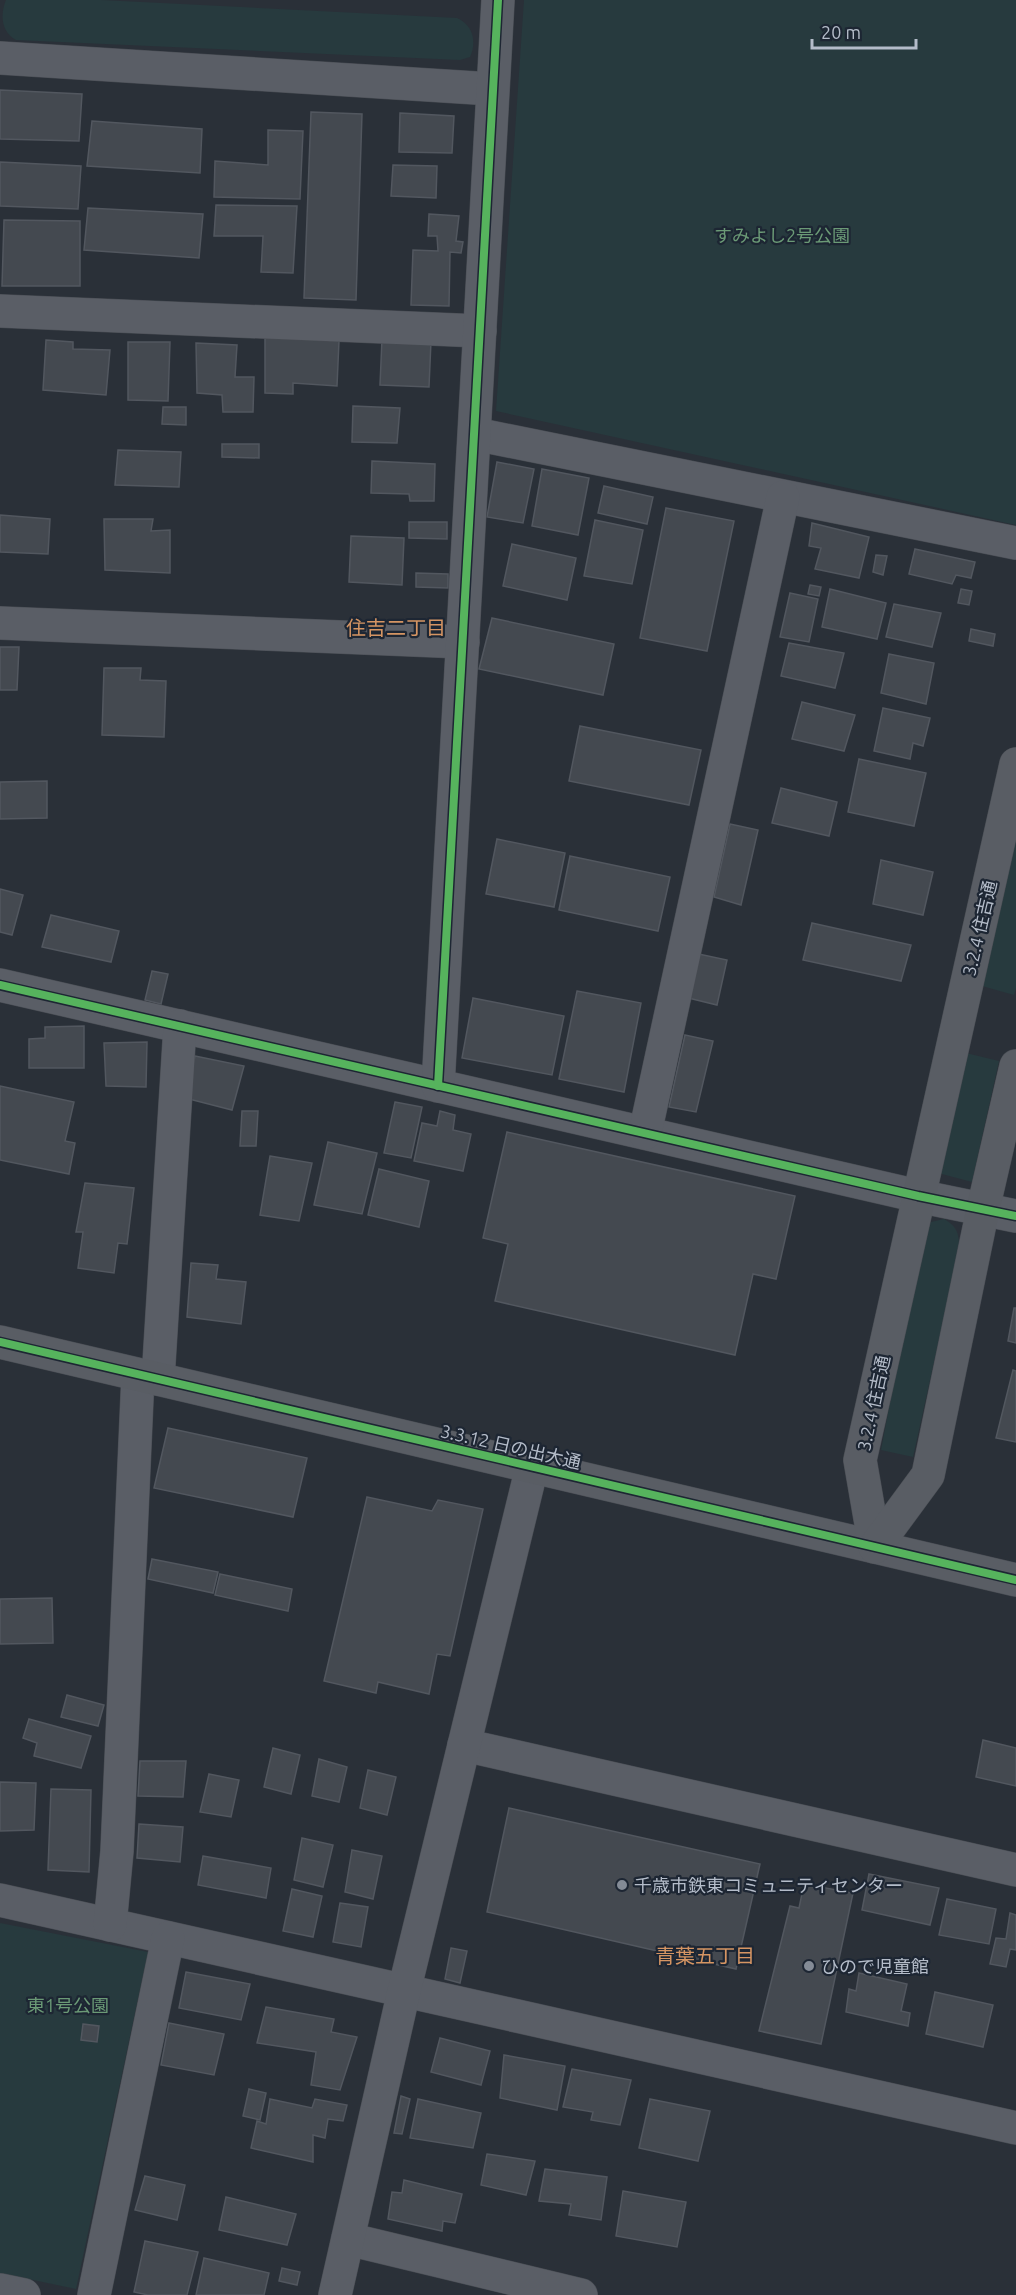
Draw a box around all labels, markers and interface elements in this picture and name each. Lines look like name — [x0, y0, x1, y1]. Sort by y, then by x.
scale bar — [812, 12, 916, 50]
text: 20 m — [821, 22, 861, 42]
park label: すみよし2号公園 — [714, 225, 850, 245]
district label: 住吉二丁目 — [346, 616, 446, 639]
street label: 3.2.4 住吉通 — [958, 878, 1000, 978]
street label: 3.2.4 住吉通 — [853, 1353, 893, 1453]
street label: 3.3.12 日の出大通 — [439, 1420, 583, 1472]
place label: 千歳市鉄東コミュニティセンター — [634, 1875, 903, 1895]
marker: 千歳市鉄東コミュニティセンター — [615, 1878, 629, 1892]
district label: 青葉五丁目 — [655, 1944, 755, 1967]
place label: ひので児童館 — [821, 1956, 929, 1976]
marker: ひので児童館 — [802, 1959, 816, 1973]
park label: 東1号公園 — [27, 1995, 109, 2015]

